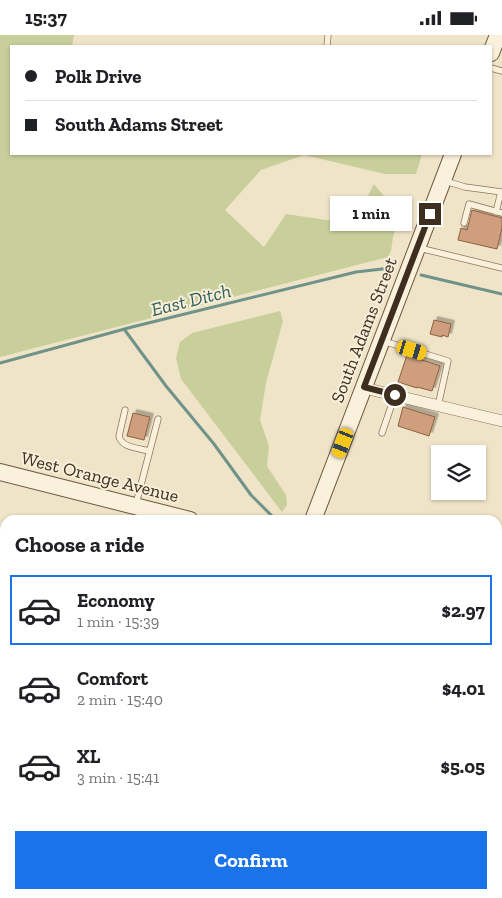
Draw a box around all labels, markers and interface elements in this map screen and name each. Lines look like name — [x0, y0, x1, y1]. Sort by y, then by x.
text: 15:37 — [25, 6, 67, 29]
text: Polk Drive — [55, 65, 141, 88]
text: South Adams Street — [55, 113, 223, 136]
callout: 1 min — [330, 197, 412, 231]
route end — [419, 203, 441, 225]
text: 1 min — [352, 204, 390, 223]
street label: South Adams Street — [326, 254, 402, 406]
water label: East Ditch — [149, 279, 233, 321]
car — [395, 338, 428, 362]
route start — [384, 384, 406, 406]
car — [330, 426, 355, 460]
map controls — [431, 445, 486, 500]
button: layers — [431, 445, 486, 500]
street label: West Orange Avenue — [19, 447, 181, 507]
text: Choose a ride — [15, 531, 145, 558]
icon: car — [17, 588, 62, 633]
text: Economy — [77, 589, 155, 612]
text: $2.97 — [442, 599, 485, 622]
text: 1 min · 15:39 — [77, 612, 159, 631]
icon: car — [17, 666, 62, 711]
text: Comfort — [77, 667, 148, 690]
text: $4.01 — [442, 677, 485, 700]
text: 2 min · 15:40 — [77, 690, 163, 709]
icon: car — [17, 744, 62, 789]
text: XL — [77, 745, 100, 768]
text: $5.05 — [441, 755, 485, 778]
text: 3 min · 15:41 — [77, 768, 159, 787]
button: Confirm — [15, 831, 487, 889]

